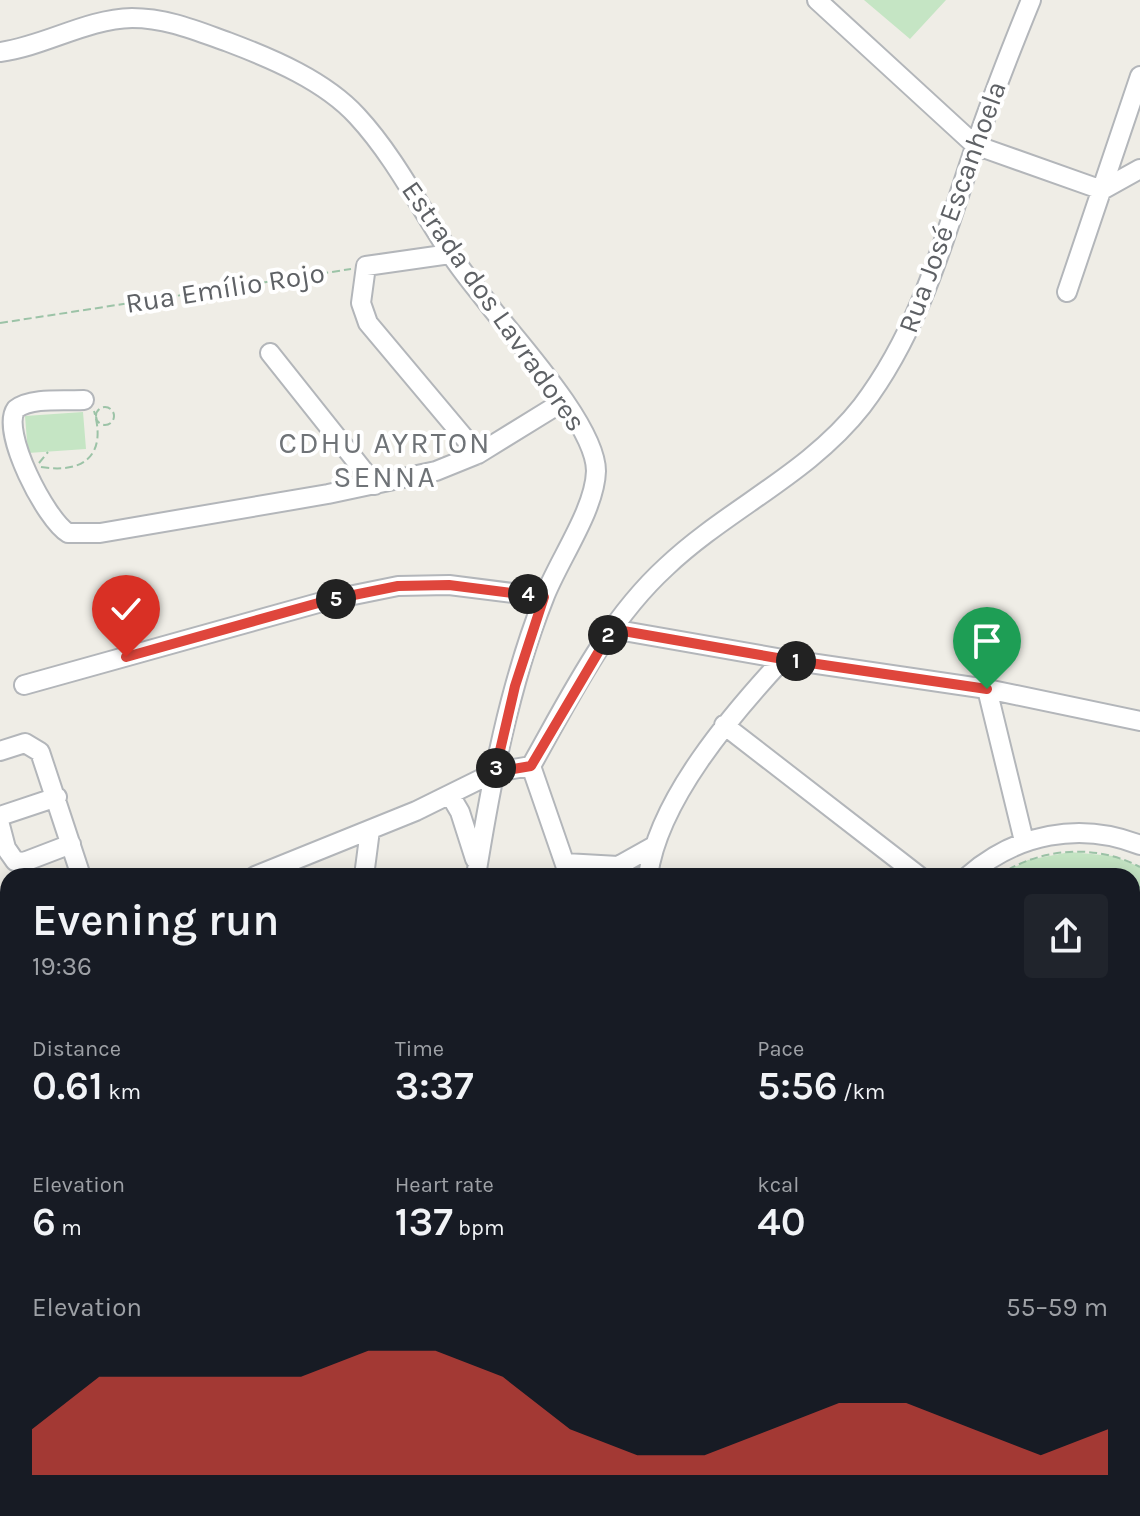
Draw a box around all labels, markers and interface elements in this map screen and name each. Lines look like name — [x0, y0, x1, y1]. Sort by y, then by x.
street label: Rua José Escanhoela — [891, 77, 1013, 337]
street label: Estrada dos Lavradores — [395, 175, 593, 437]
street label: Rua Emílio Rojo — [123, 256, 327, 320]
district label: CDHU AYRTON SENNA — [278, 425, 492, 495]
pin: 4 — [508, 574, 548, 614]
pin — [92, 575, 160, 657]
pin: 5 — [316, 579, 356, 619]
text: 4 — [521, 581, 535, 607]
text: 5 — [330, 586, 342, 612]
icon: check — [104, 587, 148, 631]
pin — [953, 607, 1021, 689]
pin: 2 — [588, 615, 628, 655]
icon: arrive — [965, 619, 1009, 663]
text: 2 — [601, 622, 615, 648]
pin: 1 — [776, 641, 816, 681]
text: 1 — [792, 648, 800, 674]
pin: 3 — [476, 748, 516, 788]
text: 3 — [489, 755, 503, 781]
button: share — [1024, 894, 1108, 978]
text: Evening run — [32, 895, 279, 946]
text: 19:36 — [32, 951, 92, 982]
text: Distance — [32, 1036, 121, 1062]
text: Time — [395, 1036, 444, 1062]
text: Pace — [757, 1036, 804, 1062]
text: 0.61 — [32, 1062, 103, 1109]
text: 3:37 — [395, 1062, 474, 1109]
text: 5:56 — [757, 1062, 838, 1109]
text: km — [103, 1079, 141, 1105]
text: /km — [838, 1079, 885, 1105]
text: Elevation — [32, 1172, 125, 1198]
text: Heart rate — [395, 1172, 494, 1198]
text: kcal — [757, 1172, 799, 1198]
text: 6 — [32, 1198, 56, 1245]
text: 137 — [395, 1198, 453, 1245]
text: 40 — [757, 1198, 806, 1245]
text: m — [56, 1215, 82, 1241]
text: bpm — [453, 1215, 504, 1241]
text: Elevation — [32, 1292, 142, 1323]
text: 55–59 m — [1006, 1292, 1108, 1323]

